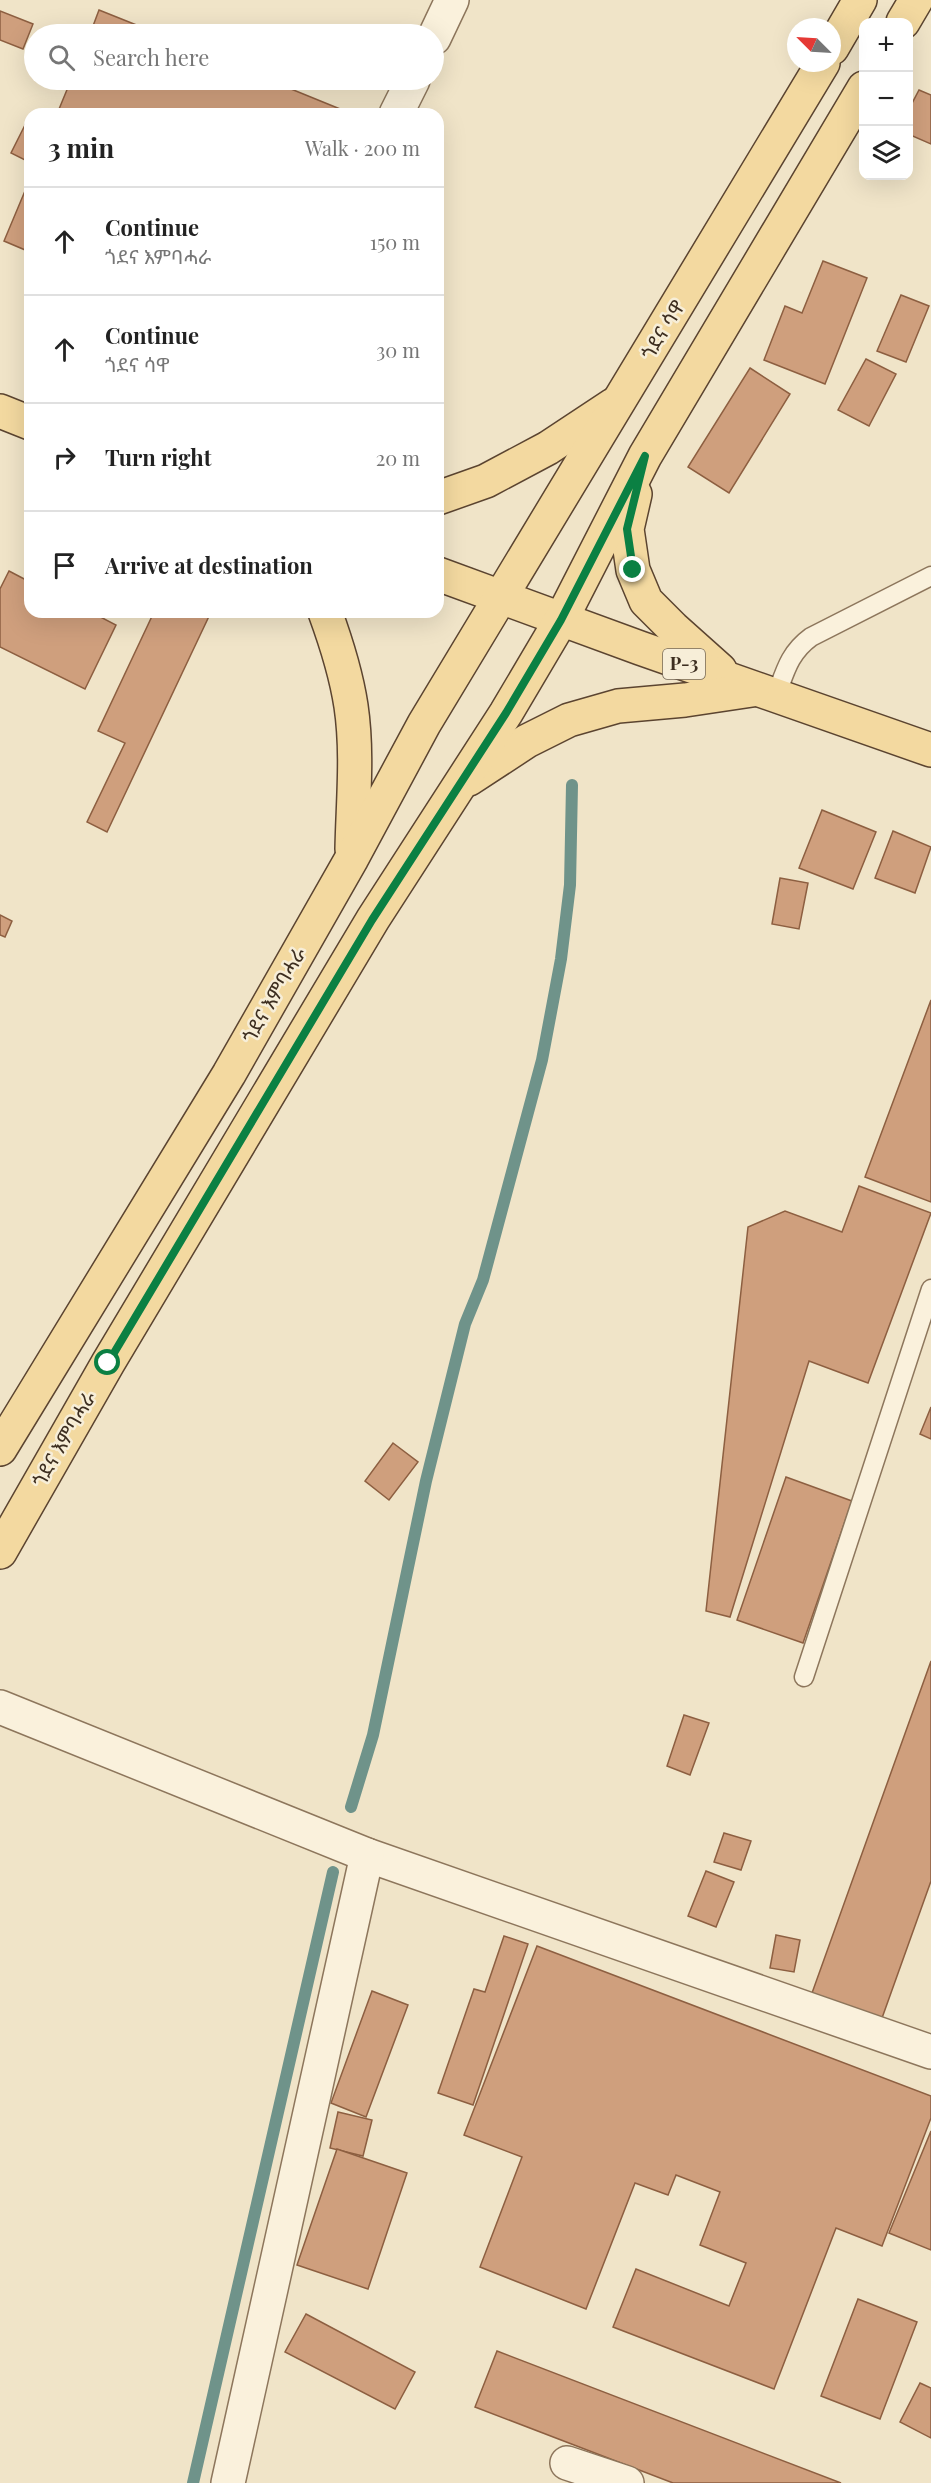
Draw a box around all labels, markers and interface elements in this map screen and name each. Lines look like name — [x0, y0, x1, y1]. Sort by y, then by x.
north arrow — [787, 18, 841, 72]
map controls — [859, 18, 913, 180]
button: + — [859, 18, 913, 72]
search box — [24, 24, 444, 90]
icon: search — [45, 41, 78, 74]
text: Search here — [93, 42, 209, 72]
button: − — [859, 72, 913, 126]
button: layers — [859, 126, 913, 180]
text: 3 min — [48, 130, 114, 165]
text: Walk · 200 m — [305, 134, 420, 161]
text: Continue — [105, 212, 199, 242]
icon: ahead — [48, 225, 81, 258]
text: 150 m — [370, 228, 420, 255]
text: ጎደና እምባሓራ — [105, 242, 211, 269]
street label: ጎደና ሳዋ — [634, 294, 690, 364]
text: Continue — [105, 320, 199, 350]
icon: ahead — [48, 333, 81, 366]
text: 30 m — [376, 336, 420, 363]
text: ጎደና ሳዋ — [105, 350, 170, 377]
icon: right — [48, 441, 81, 474]
text: Turn right — [105, 442, 211, 472]
text: 20 m — [376, 444, 420, 471]
icon: arrive — [48, 549, 81, 582]
text: Arrive at destination — [105, 550, 313, 580]
route end — [619, 556, 645, 582]
road number: P-3 — [663, 649, 705, 679]
street label: ጎደና እምባሓራ — [234, 941, 311, 1047]
route start — [94, 1349, 120, 1375]
street label: ጎደና እምባሓራ — [24, 1385, 101, 1491]

